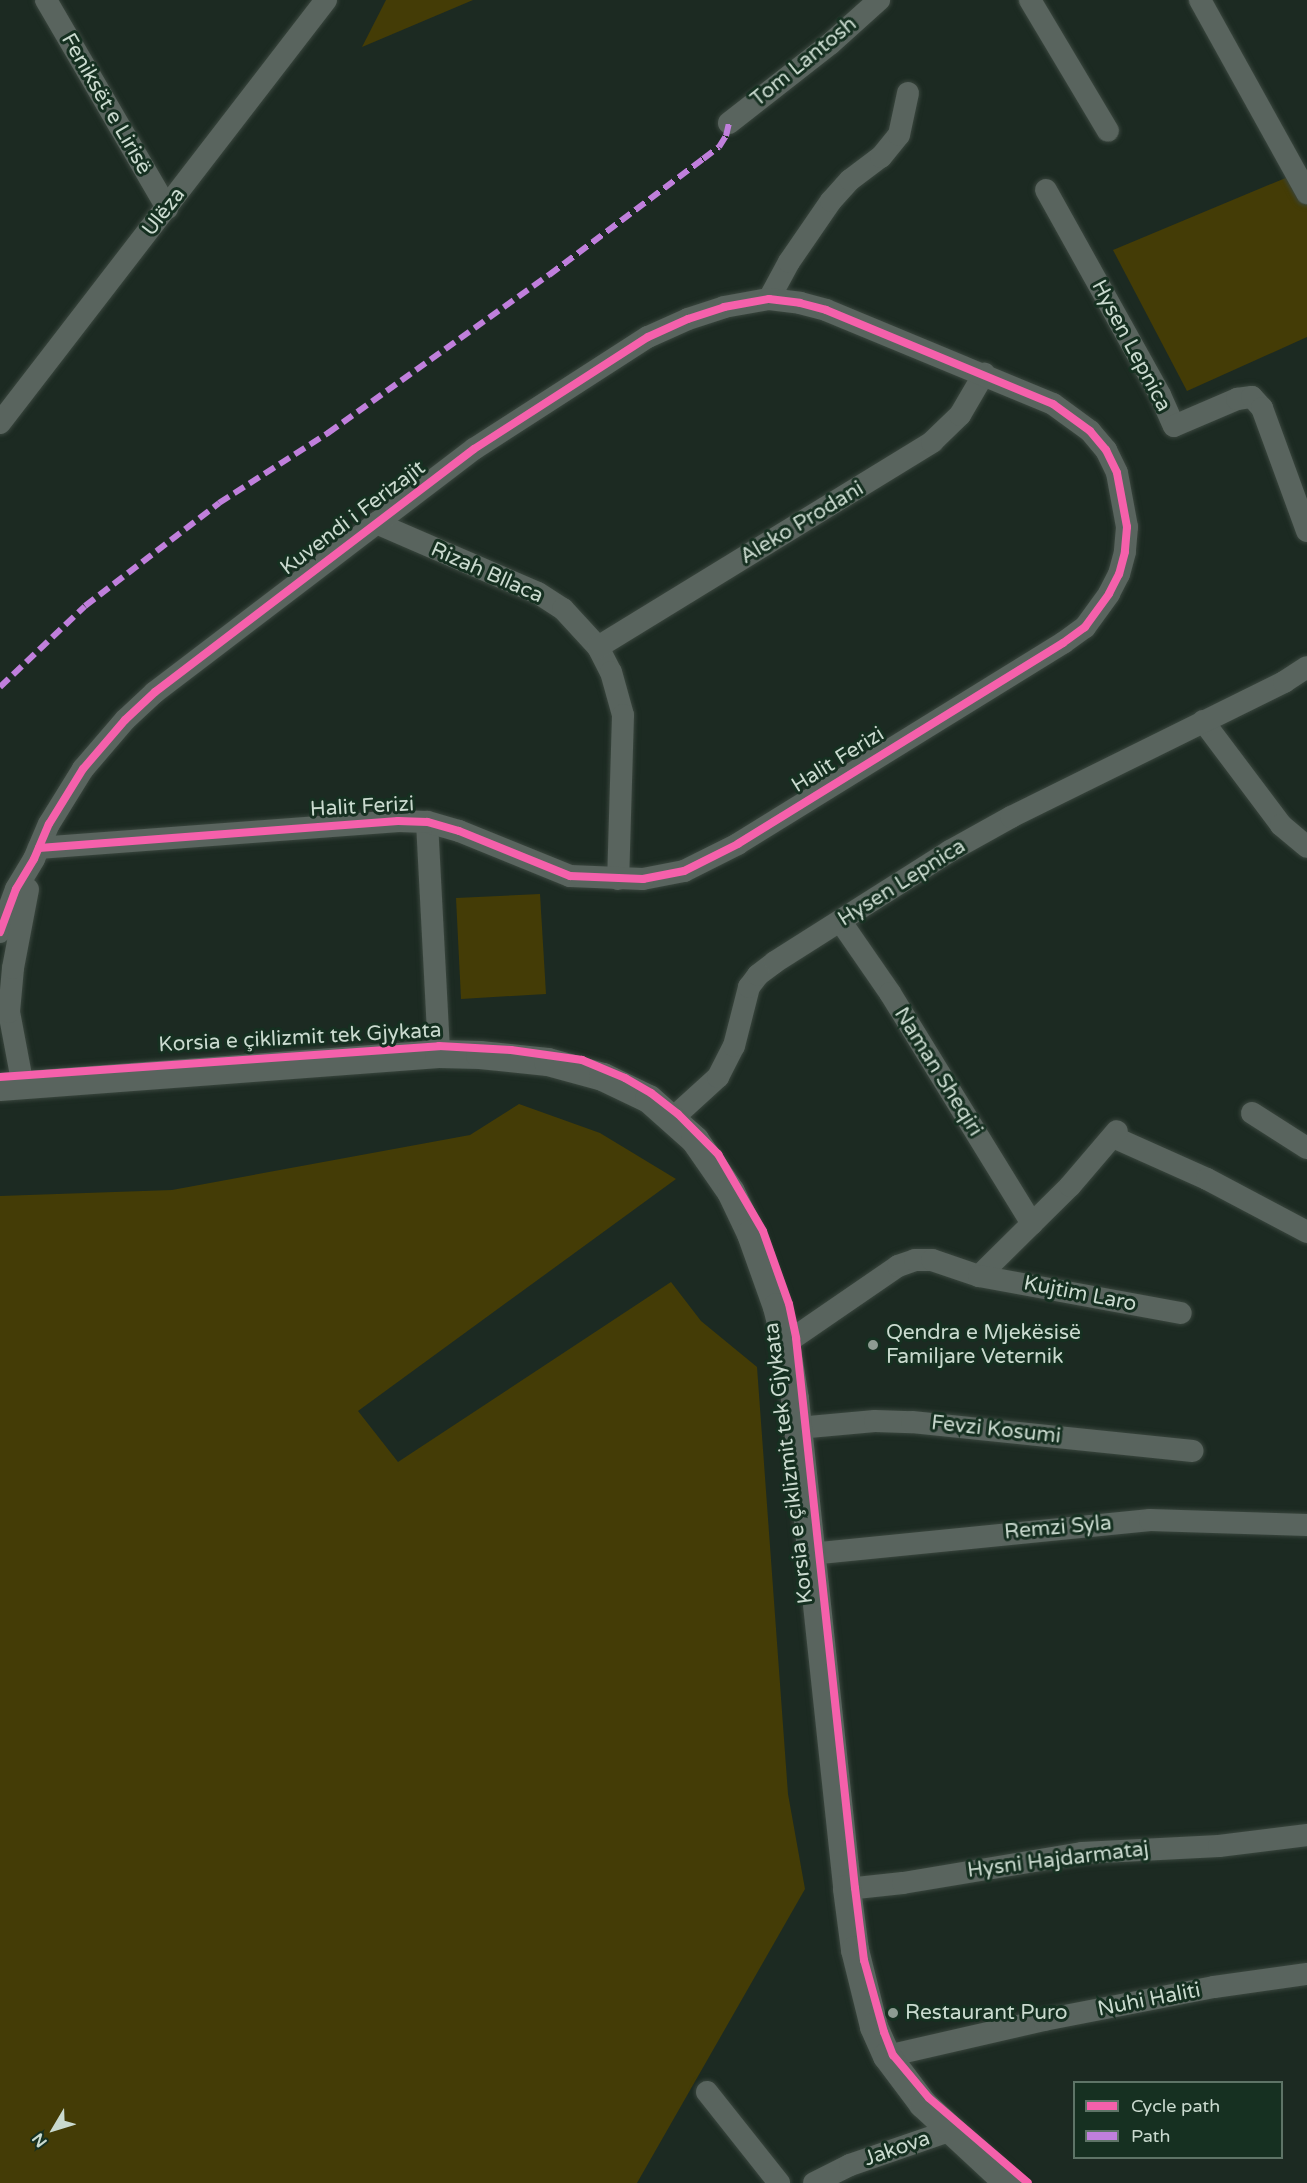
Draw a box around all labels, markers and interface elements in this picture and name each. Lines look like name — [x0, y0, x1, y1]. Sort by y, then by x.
street label: Tom Lantosh — [746, 12, 862, 112]
street label: Feniksët e Lirisë — [55, 29, 157, 179]
street label: Ulëza — [137, 183, 191, 241]
street label: Hysen Lepnica — [1086, 276, 1176, 416]
street label: Kuvendi i Ferizajit — [276, 455, 430, 581]
street label: Aleko Prodani — [736, 476, 868, 570]
street label: Rizah Bllaca — [427, 537, 547, 609]
street label: Halit Ferizi — [787, 722, 889, 798]
street label: Halit Ferizi — [309, 792, 415, 822]
street label: Hysen Lepnica — [834, 834, 970, 932]
street label: Naman Sheqiri — [888, 1003, 988, 1141]
street label: Korsia e çiklizmit tek Gjykata — [158, 1018, 442, 1058]
street label: Kujtim Laro — [1021, 1271, 1139, 1317]
place label: Qendra e Mjekësisë Familjare Veternik — [886, 1320, 1081, 1370]
street label: Korsia e çiklizmit tek Gjykata — [759, 1321, 819, 1605]
marker: Qendra e Mjekësisë Familjare Veternik — [864, 1336, 882, 1354]
street label: Fevzi Kosumi — [930, 1411, 1062, 1449]
street label: Remzi Syla — [1003, 1511, 1113, 1545]
street label: Hysni Hajdarmataj — [966, 1836, 1150, 1884]
street label: Nuhi Haliti — [1095, 1978, 1203, 2022]
place label: Restaurant Puro — [905, 2000, 1067, 2026]
marker: Restaurant Puro — [886, 2006, 900, 2020]
legend — [1073, 2081, 1283, 2159]
text: Cycle path — [1131, 2095, 1220, 2117]
north arrow — [24, 2099, 84, 2159]
text: Path — [1131, 2125, 1170, 2147]
street label: Jakova — [861, 2126, 933, 2172]
text: N — [28, 2129, 52, 2151]

